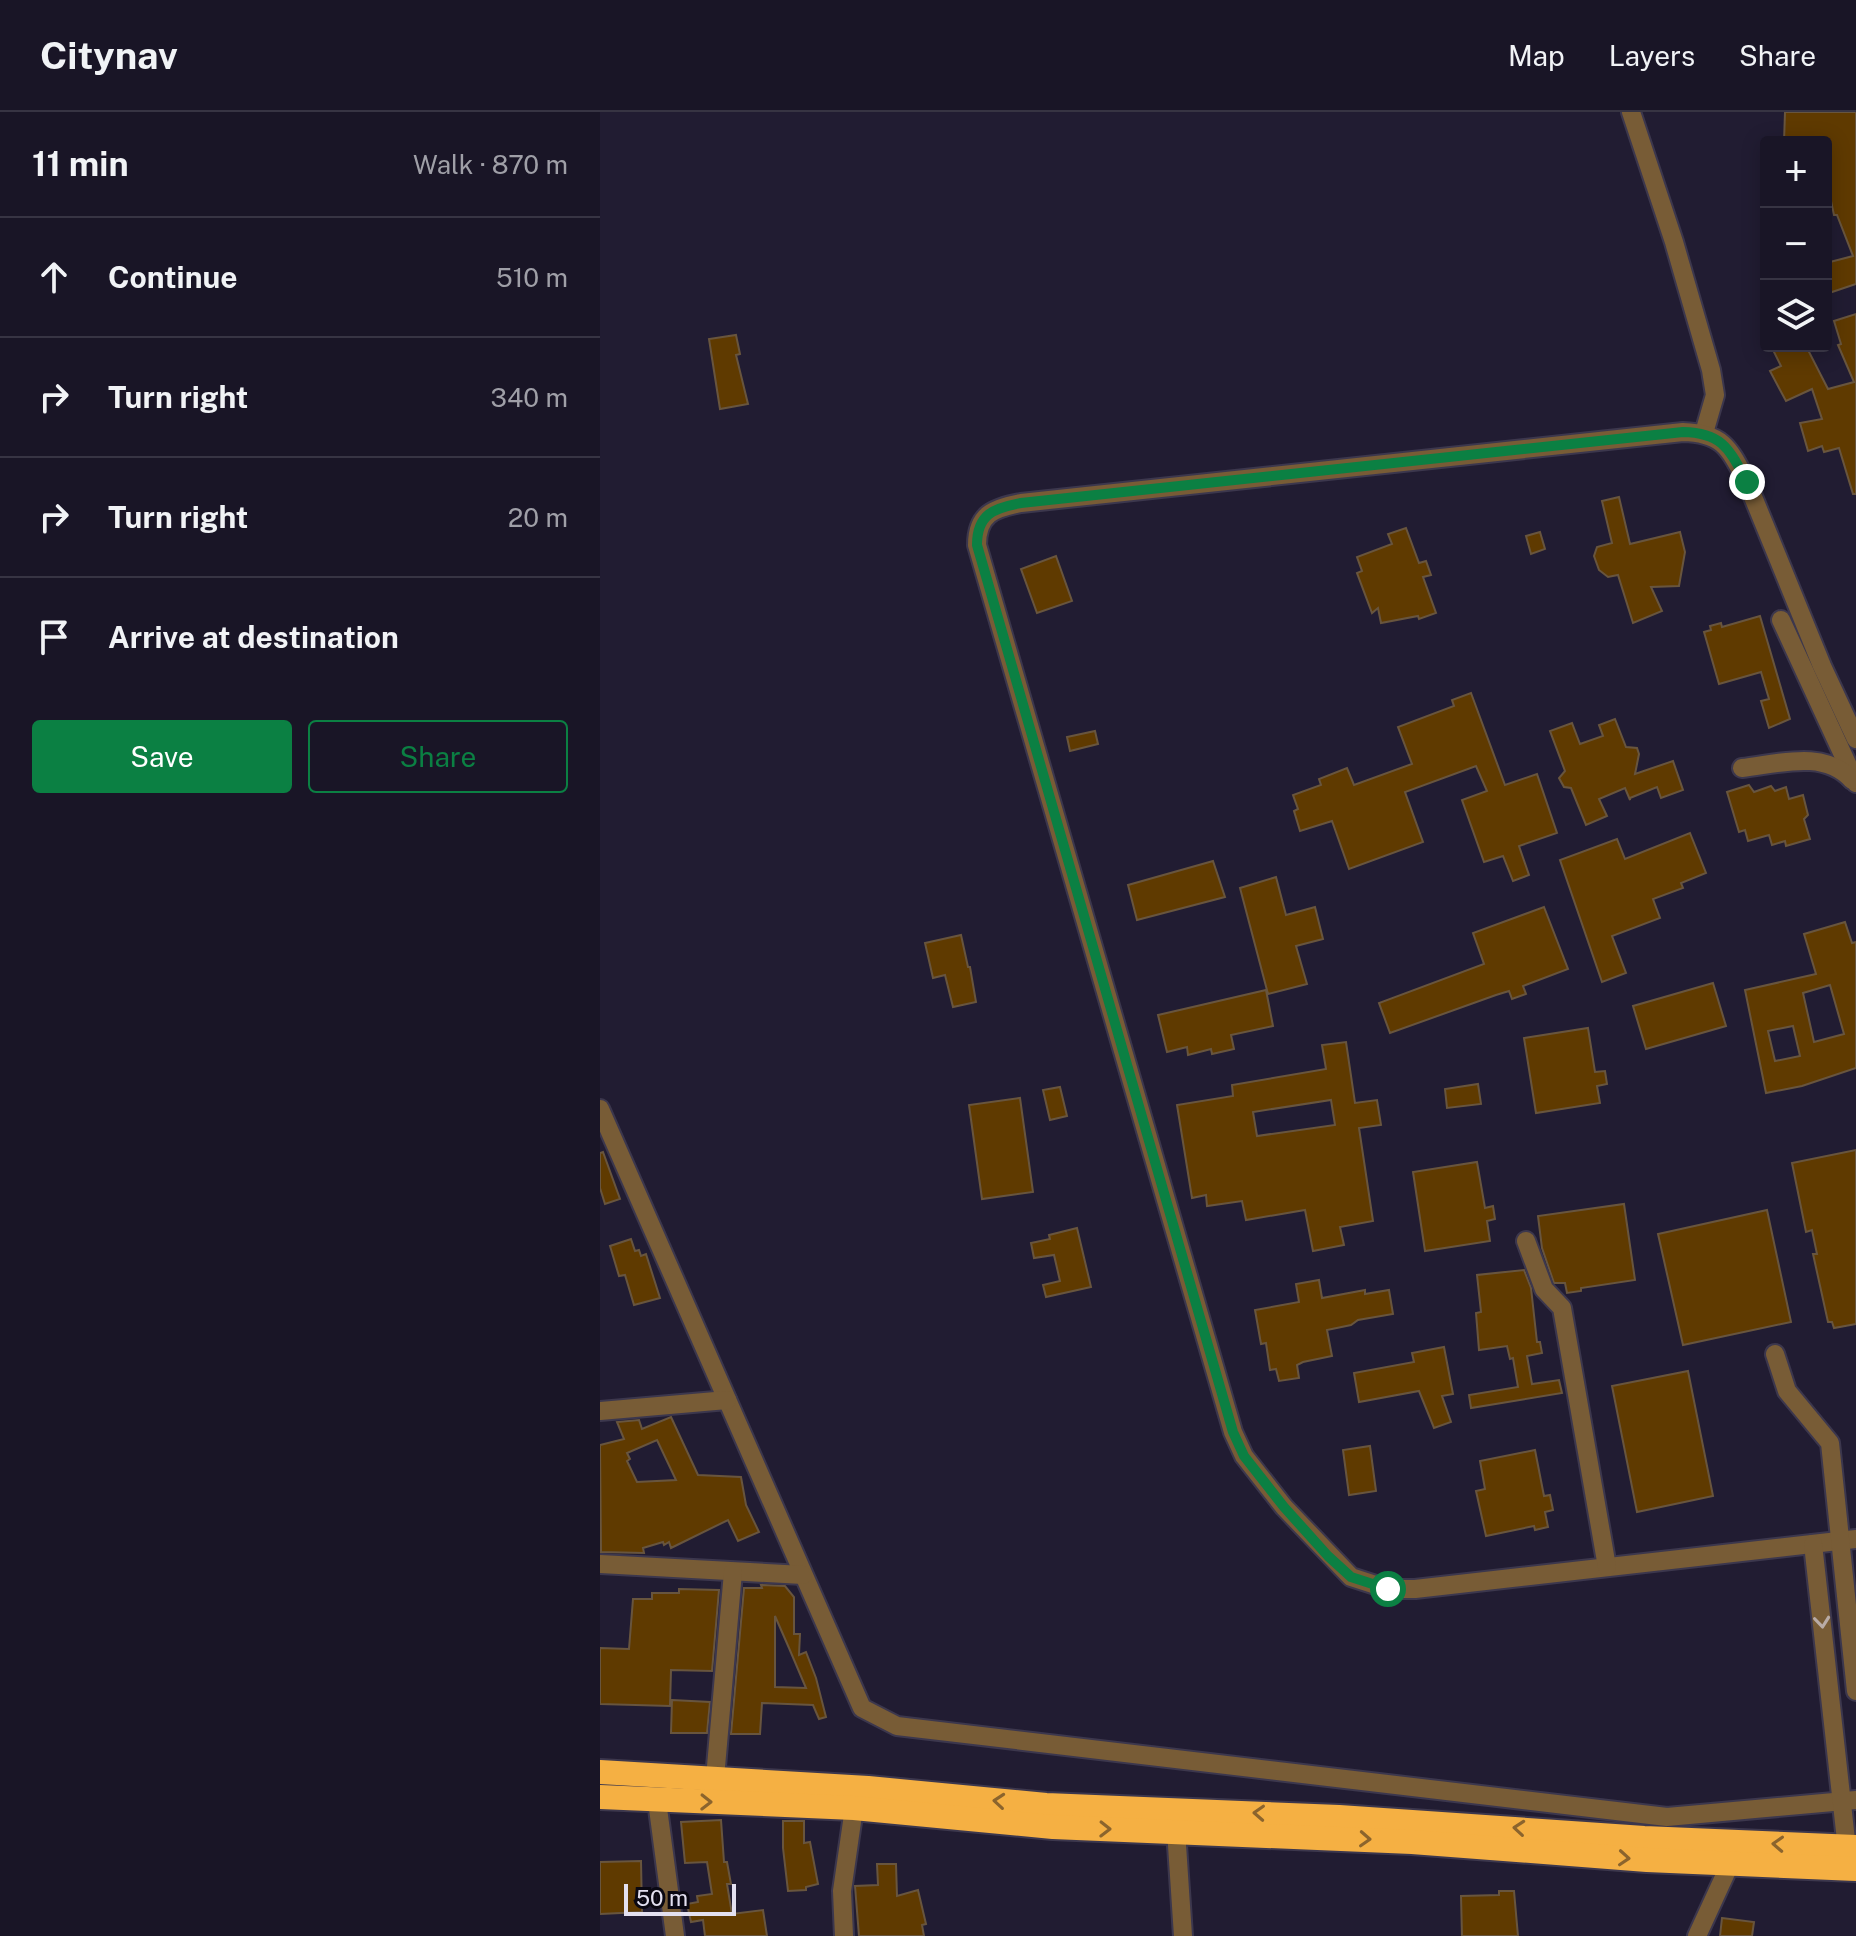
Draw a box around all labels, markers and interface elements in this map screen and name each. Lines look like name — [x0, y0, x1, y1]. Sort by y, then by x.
text: Citynav — [40, 33, 178, 78]
text: Map — [1508, 39, 1565, 72]
text: Layers — [1609, 39, 1695, 72]
text: Share — [1739, 39, 1816, 72]
map controls — [1760, 136, 1832, 352]
button: + — [1760, 136, 1832, 208]
text: 11 min — [32, 144, 129, 184]
text: Walk · 870 m — [413, 149, 568, 180]
button: − — [1760, 208, 1832, 280]
icon: ahead — [32, 255, 76, 299]
text: Continue — [108, 259, 238, 295]
text: 510 m — [496, 262, 568, 293]
button: layers — [1760, 280, 1832, 352]
icon: right — [32, 375, 76, 419]
text: Turn right — [108, 379, 248, 415]
text: 340 m — [491, 382, 568, 413]
route end — [1729, 464, 1765, 500]
icon: right — [32, 495, 76, 539]
text: Turn right — [108, 499, 248, 535]
text: 20 m — [508, 502, 568, 533]
icon: arrive — [32, 615, 76, 659]
text: Arrive at destination — [108, 619, 399, 655]
button: Save — [32, 720, 292, 793]
button: Share — [308, 720, 568, 793]
route start — [1370, 1571, 1406, 1607]
one-way arrow — [1813, 1616, 1830, 1629]
one-way arrow — [700, 1793, 713, 1810]
one-way arrow — [992, 1793, 1005, 1810]
one-way arrow — [1252, 1804, 1265, 1821]
one-way arrow — [1099, 1820, 1112, 1838]
one-way arrow — [1512, 1820, 1525, 1837]
one-way arrow — [1359, 1831, 1372, 1848]
one-way arrow — [1771, 1836, 1784, 1853]
one-way arrow — [1618, 1849, 1631, 1866]
scale bar — [624, 1880, 736, 1916]
text: 50 m — [636, 1885, 688, 1911]

